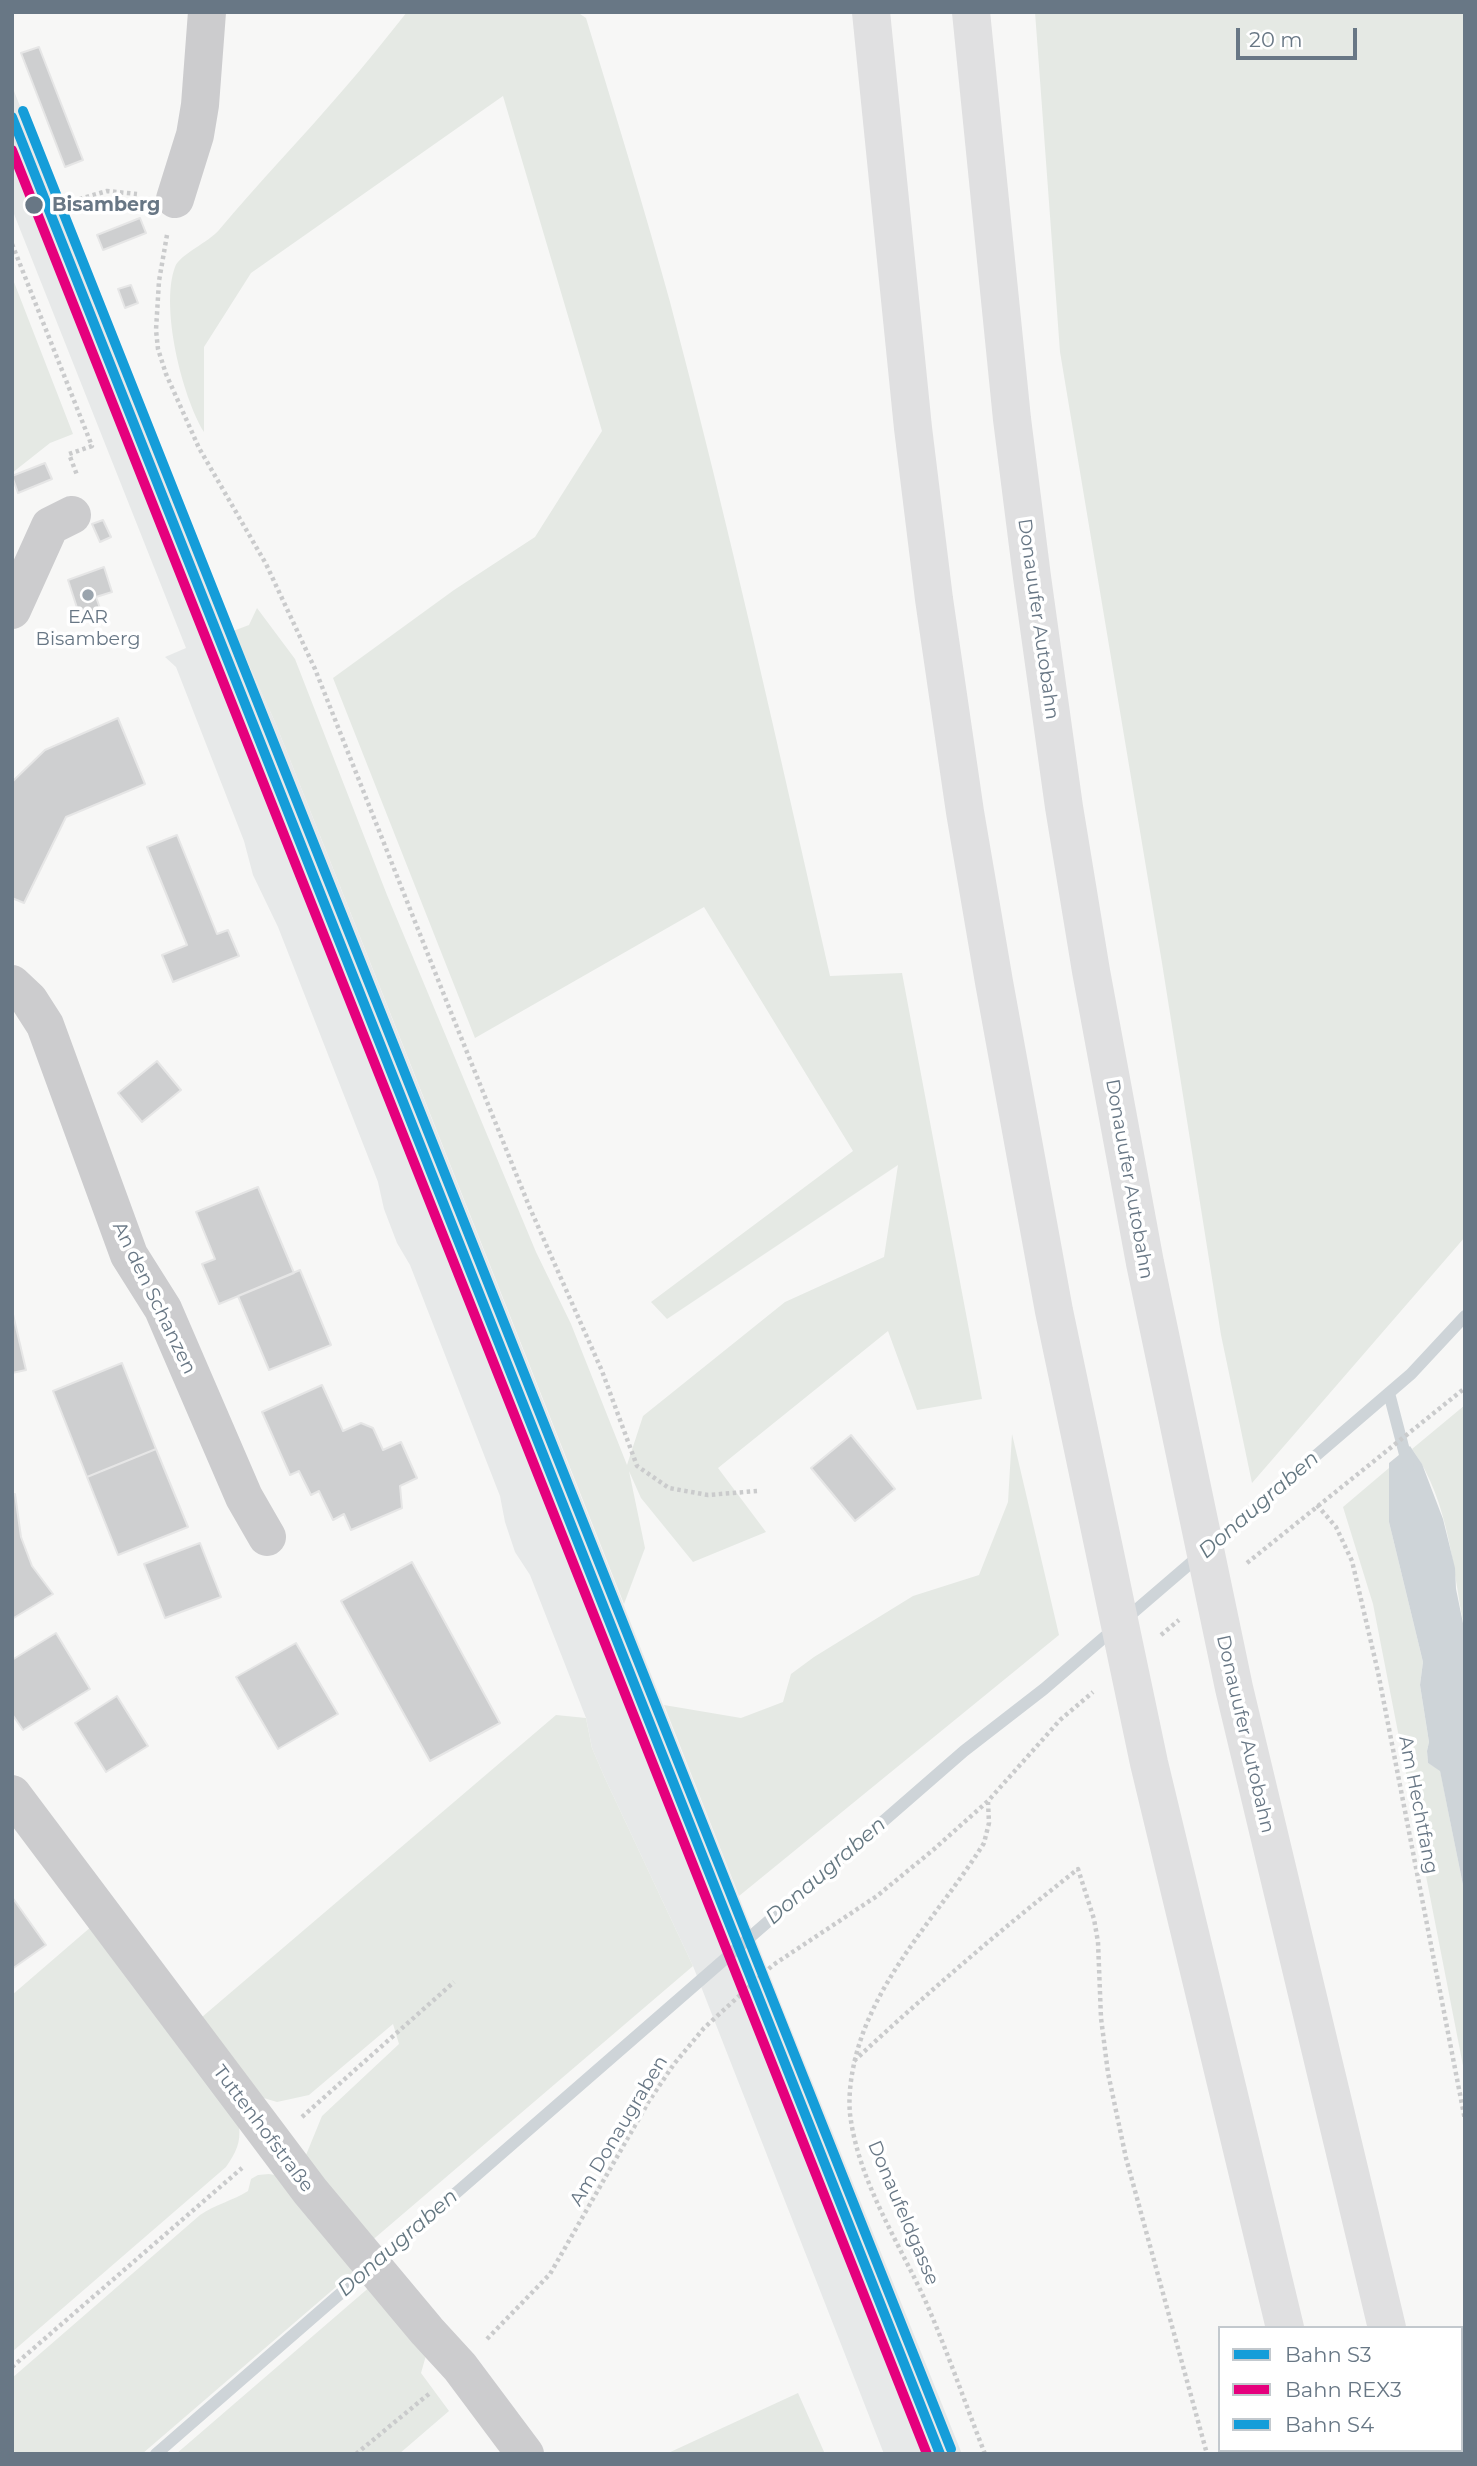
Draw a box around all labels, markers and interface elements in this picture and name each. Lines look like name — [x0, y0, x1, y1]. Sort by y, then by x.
scale bar — [1239, 14, 1360, 58]
text: 20 m — [1249, 27, 1303, 52]
marker: Bisamberg — [23, 194, 45, 216]
place label: Bisamberg — [52, 194, 160, 216]
street label: Donauufer Autobahn — [1013, 517, 1063, 721]
marker: EAR Bisamberg — [80, 587, 96, 603]
place label: EAR Bisamberg — [36, 606, 140, 650]
street label: Donauufer Autobahn — [1100, 1077, 1158, 1281]
street label: An den Schanzen — [107, 1218, 201, 1378]
water label: Donaugraben — [1194, 1446, 1324, 1564]
street label: Donauufer Autobahn — [1211, 1633, 1279, 1835]
street label: Am Hechtfang — [1393, 1734, 1443, 1876]
water label: Donaugraben — [761, 1812, 891, 1930]
street label: Am Donaugraben — [565, 2052, 673, 2210]
street label: Tuttenhofstraße — [208, 2061, 318, 2197]
street label: Donaufeldgasse — [862, 2137, 944, 2289]
water label: Donaugraben — [333, 2184, 463, 2302]
legend — [1218, 2326, 1463, 2452]
text: Bahn S3 — [1285, 2342, 1372, 2367]
text: Bahn REX3 — [1285, 2377, 1402, 2402]
text: Bahn S4 — [1285, 2412, 1374, 2437]

